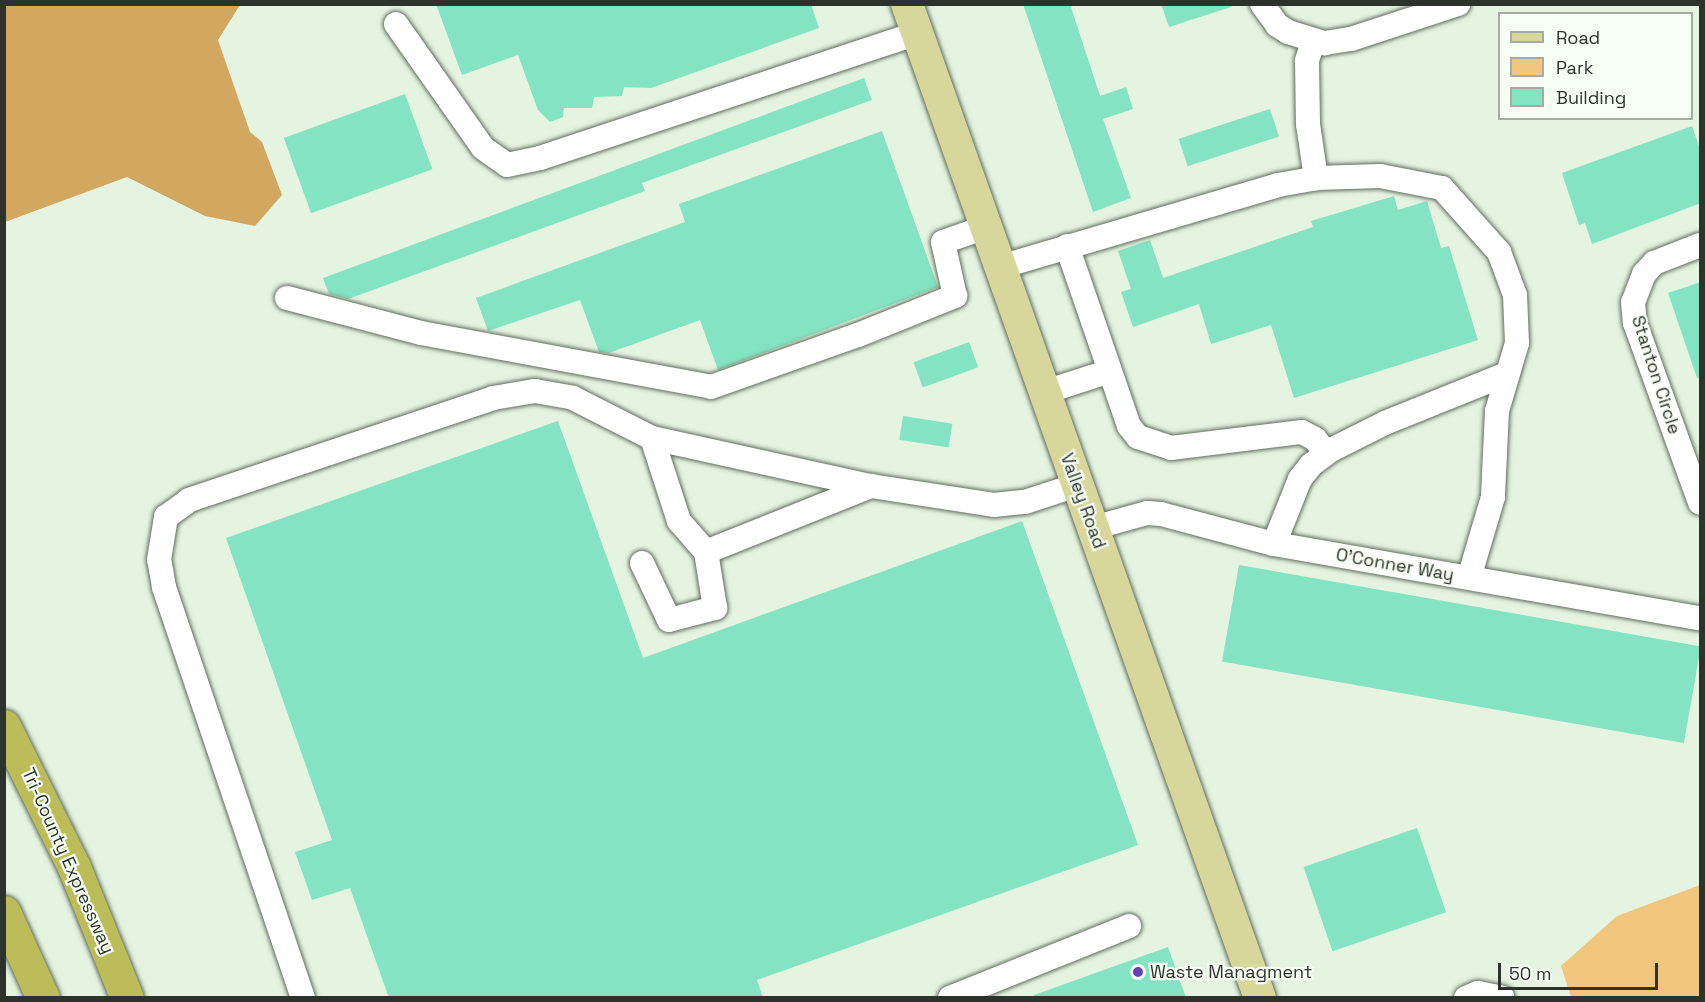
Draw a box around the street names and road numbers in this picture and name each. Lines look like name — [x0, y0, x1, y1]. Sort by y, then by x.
street label: Stanton Circle — [1627, 313, 1685, 437]
street label: Valley Road — [1056, 450, 1110, 552]
street label: O'Conner Way — [1334, 544, 1456, 586]
street label: Tri-County Expressway — [17, 765, 119, 957]

